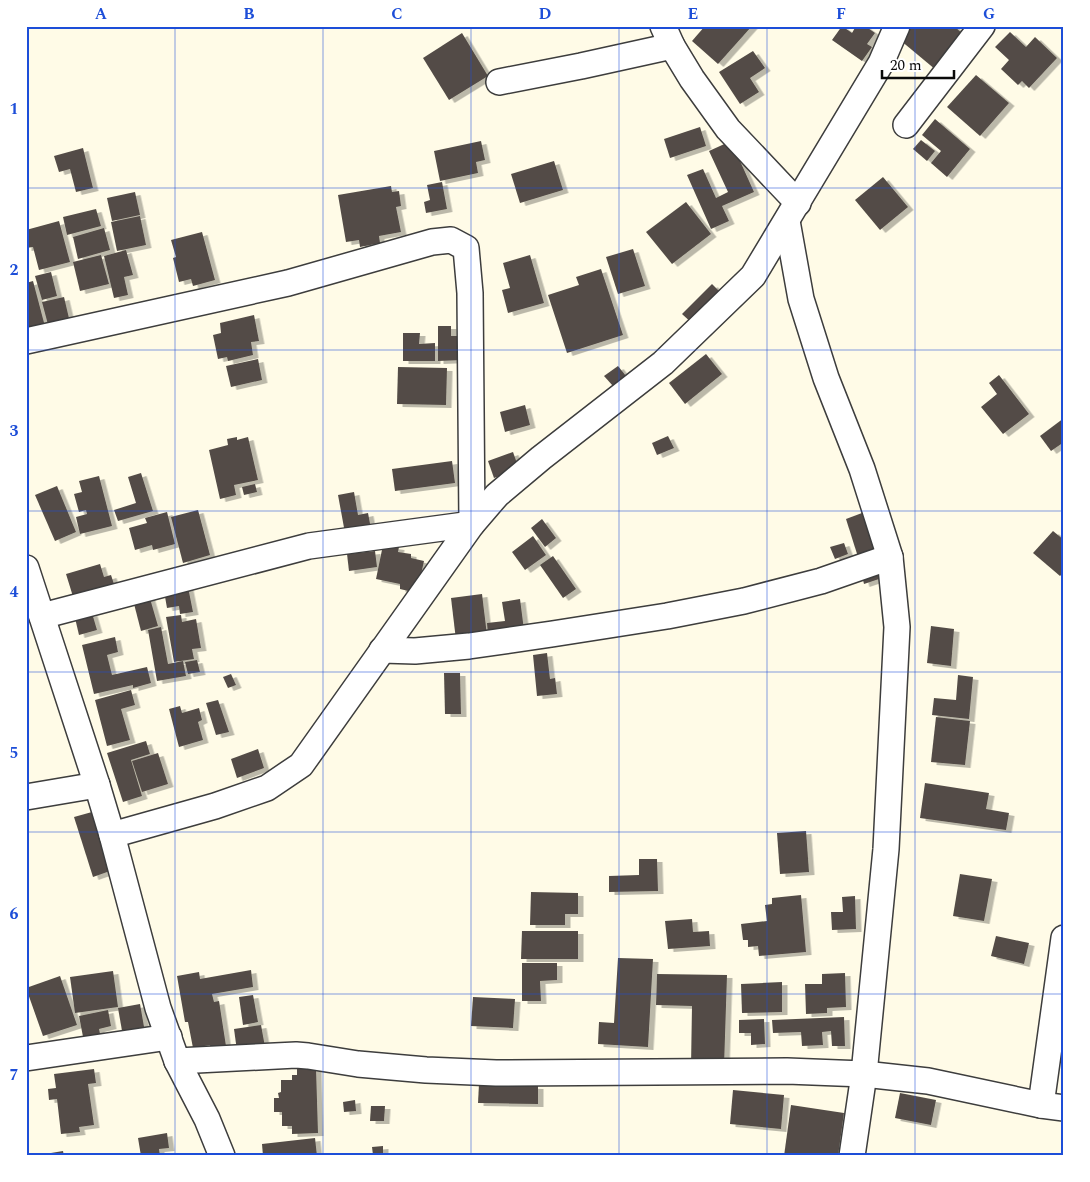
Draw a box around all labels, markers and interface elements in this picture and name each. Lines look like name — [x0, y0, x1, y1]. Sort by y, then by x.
text: A — [95, 2, 108, 26]
text: B — [243, 2, 255, 26]
text: C — [391, 2, 403, 26]
text: D — [539, 2, 552, 26]
text: E — [688, 2, 698, 26]
text: F — [836, 2, 846, 26]
text: G — [983, 2, 995, 26]
scale bar — [882, 48, 955, 80]
text: 20 m — [890, 54, 922, 77]
text: 1 — [10, 97, 18, 121]
text: 2 — [10, 258, 19, 282]
text: 3 — [10, 419, 19, 443]
text: 4 — [10, 580, 19, 604]
text: 5 — [10, 741, 18, 765]
text: 6 — [10, 902, 19, 926]
text: 7 — [10, 1063, 19, 1087]

